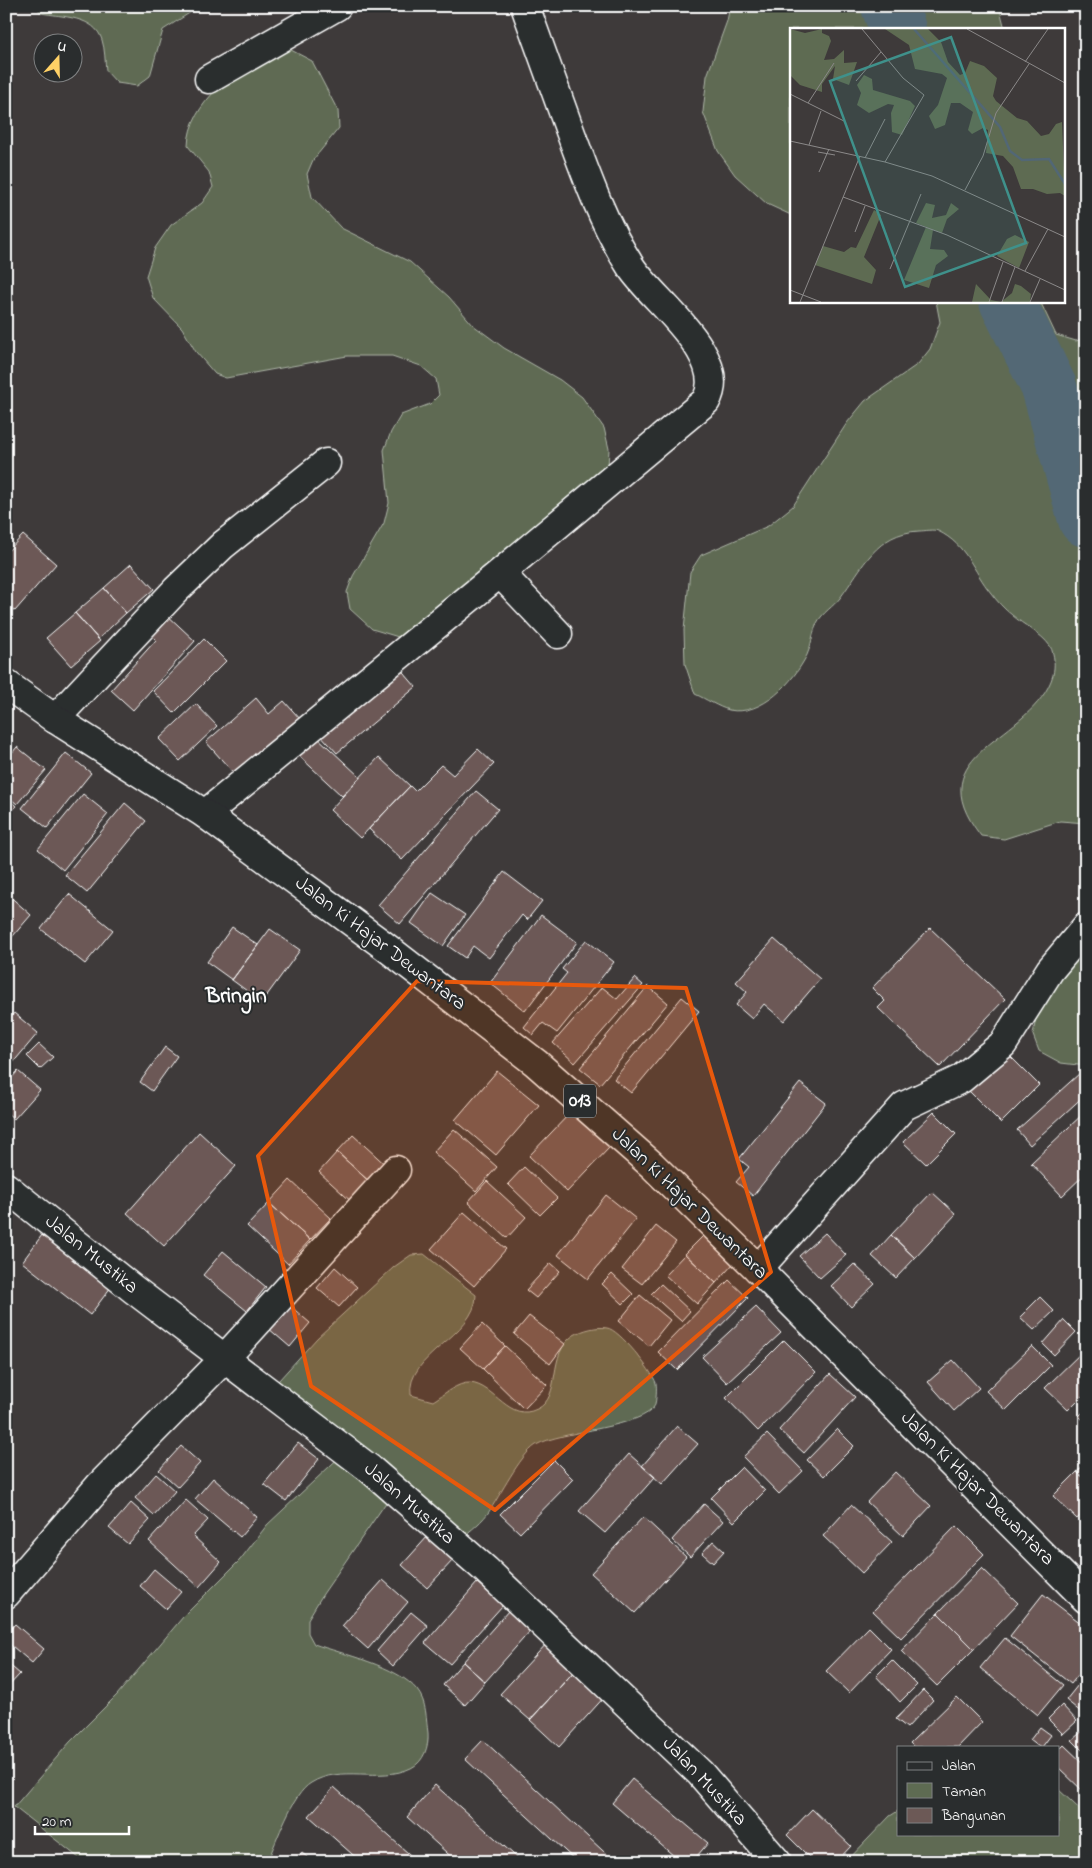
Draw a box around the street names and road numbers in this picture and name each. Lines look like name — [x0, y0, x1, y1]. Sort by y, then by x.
street label: Jalan Ki Hajar Dewantara — [288, 870, 472, 1018]
road number: 013 — [564, 1084, 596, 1118]
street label: Jalan Ki Hajar Dewantara — [604, 1121, 774, 1287]
street label: Jalan Mustika — [38, 1208, 144, 1302]
street label: Jalan Ki Hajar Dewantara — [893, 1405, 1061, 1573]
street label: Jalan Mustika — [357, 1456, 461, 1552]
street label: Jalan Mustika — [655, 1731, 753, 1833]

